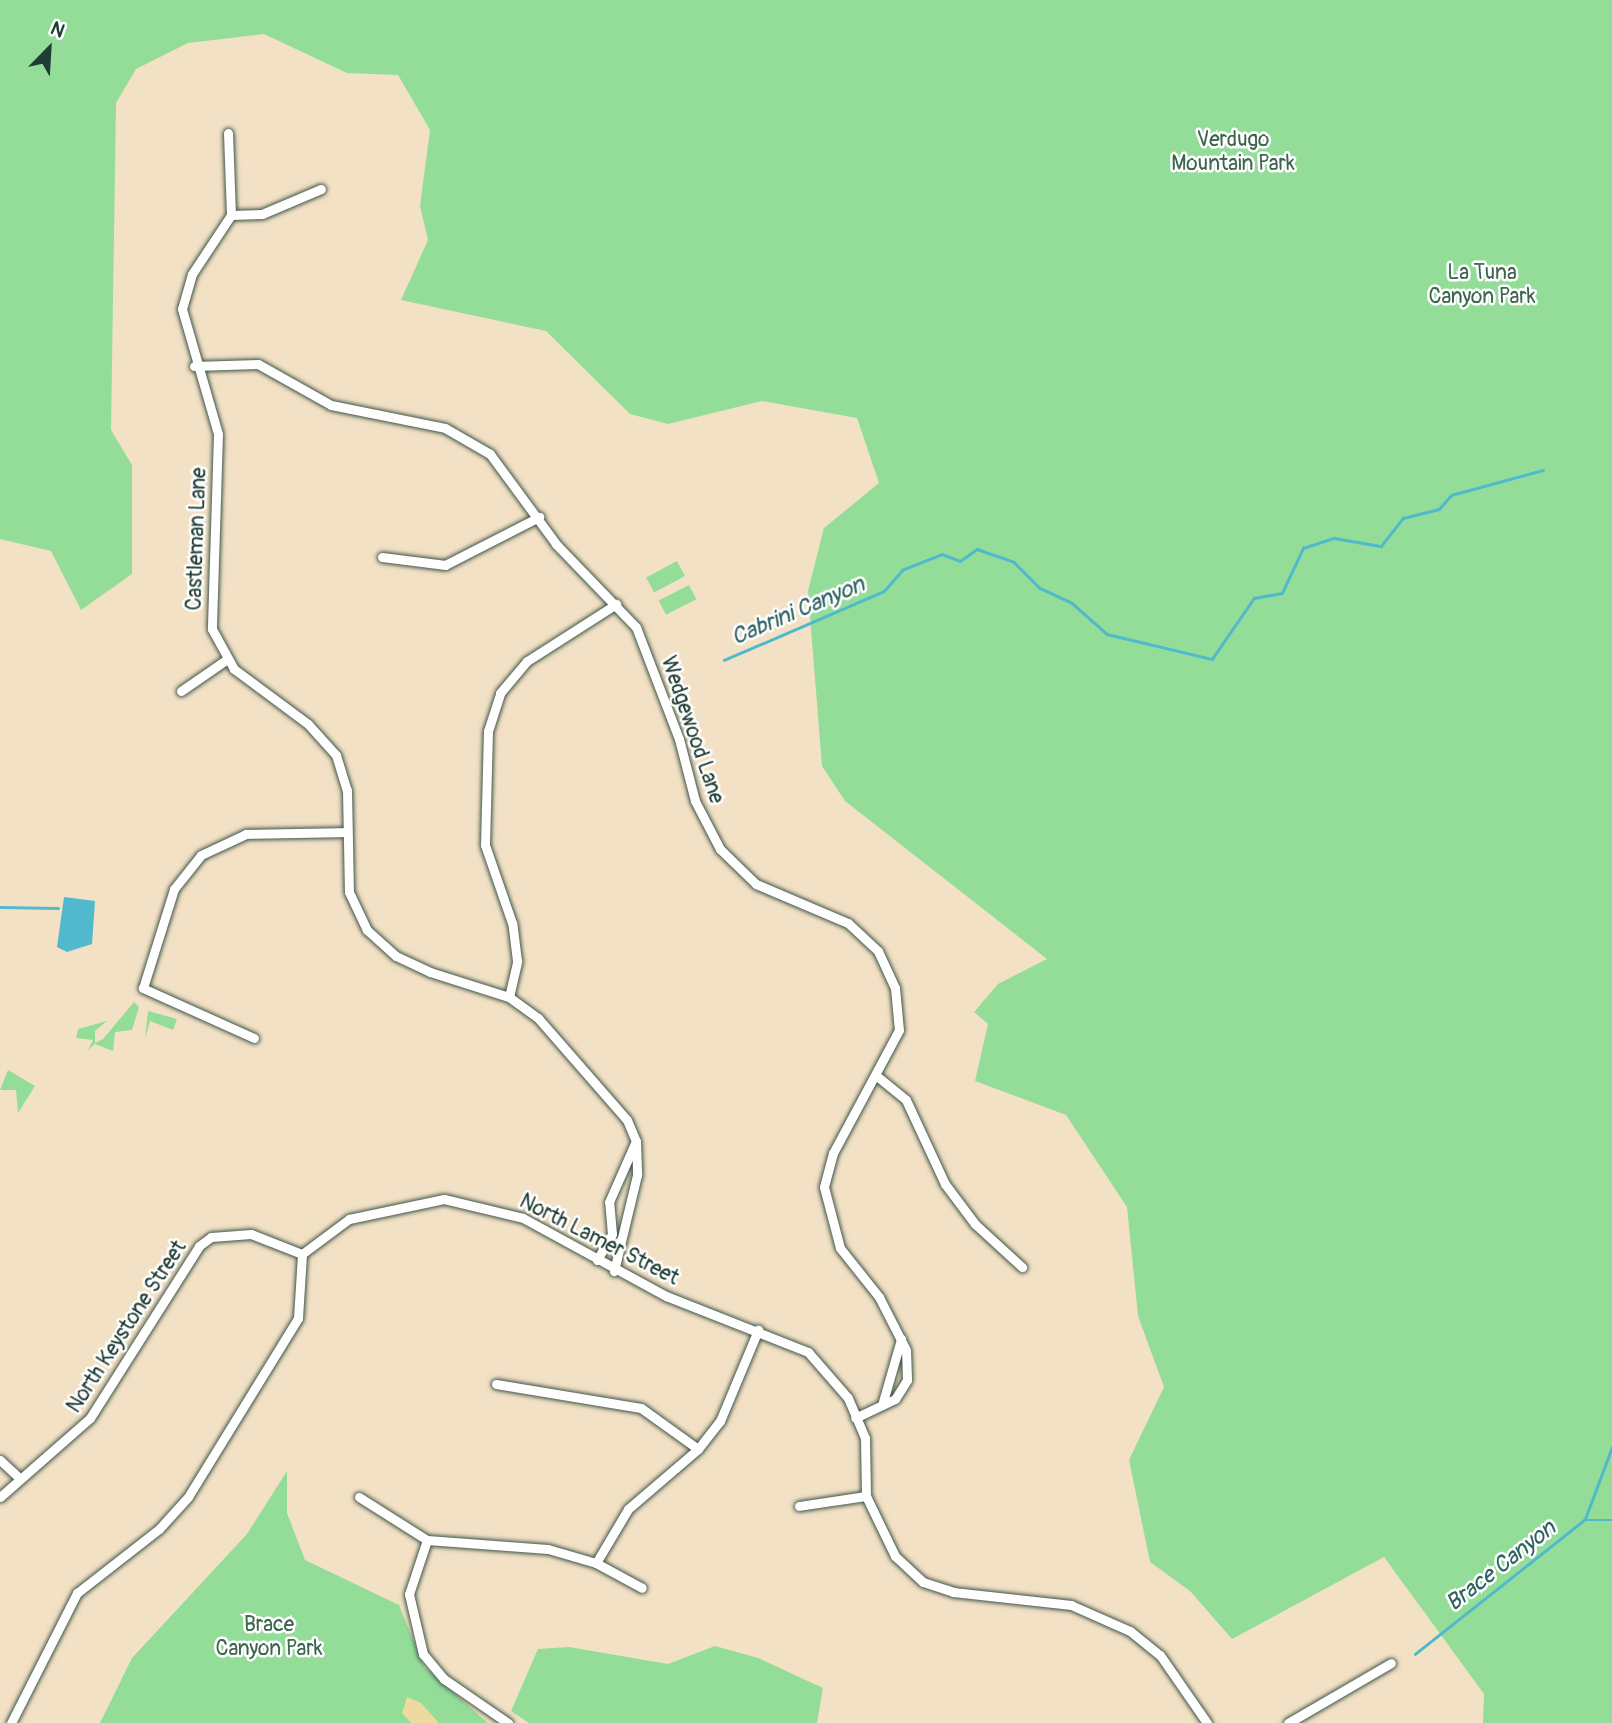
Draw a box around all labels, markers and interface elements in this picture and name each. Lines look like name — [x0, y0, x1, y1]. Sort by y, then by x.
north arrow — [14, 14, 84, 84]
text: N — [47, 16, 68, 43]
park label: Verdugo Mountain Park — [1171, 127, 1295, 177]
park label: La Tuna Canyon Park — [1429, 260, 1535, 310]
street label: Castleman Lane — [182, 467, 212, 611]
water label: Cabrini Canyon — [727, 571, 869, 651]
street label: Wedgewood Lane — [655, 653, 729, 807]
street label: North Lamer Street — [515, 1189, 683, 1291]
street label: North Keystone Street — [62, 1236, 192, 1418]
water label: Brace Canyon — [1441, 1515, 1561, 1617]
park label: Brace Canyon Park — [216, 1612, 322, 1662]

